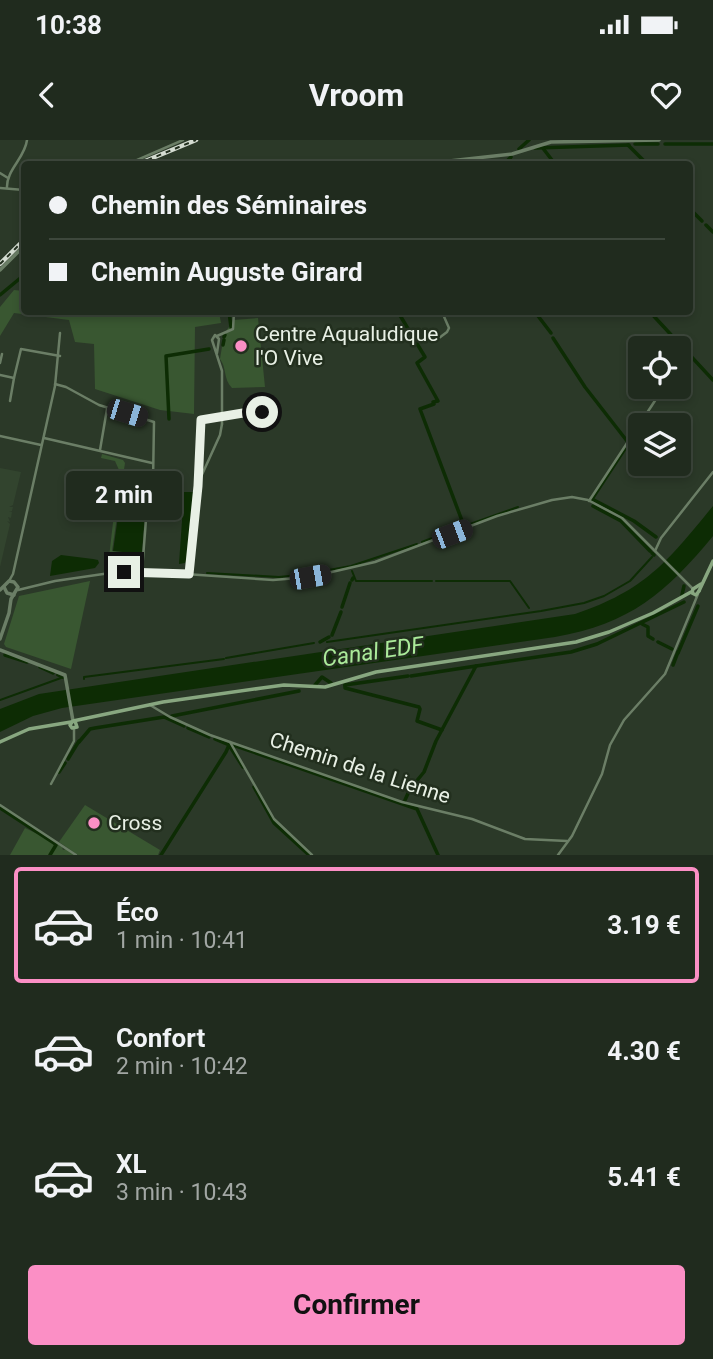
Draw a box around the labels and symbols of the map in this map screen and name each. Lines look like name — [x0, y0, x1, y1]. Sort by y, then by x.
place label: Centre Aqualudique l'O Vive — [255, 322, 438, 370]
marker: Centre Aqualudique l'O Vive — [233, 338, 249, 354]
route start — [246, 396, 278, 428]
car — [104, 397, 151, 429]
callout: 2 min — [66, 470, 182, 520]
car — [429, 517, 476, 551]
route end — [108, 556, 140, 588]
car — [288, 563, 333, 591]
water label: Canal EDF — [321, 631, 427, 672]
street label: Chemin de la Lienne — [267, 727, 453, 809]
place label: Cross — [108, 811, 162, 835]
marker: Cross — [86, 815, 102, 831]

